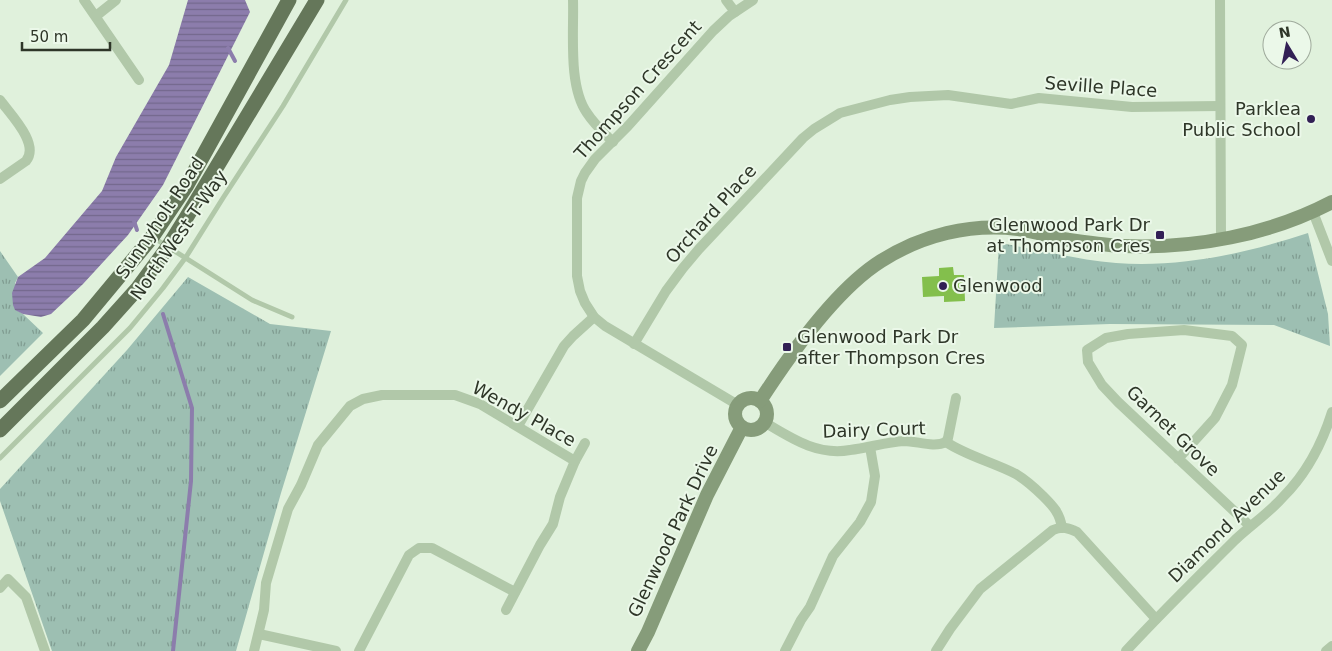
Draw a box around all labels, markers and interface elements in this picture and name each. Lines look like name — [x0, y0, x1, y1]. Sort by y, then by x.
street label: Thompson Crescent — [569, 16, 705, 164]
scale bar — [22, 20, 110, 52]
north arrow — [1262, 20, 1312, 70]
text: N — [1278, 23, 1292, 41]
text: 50 m — [30, 28, 68, 46]
street label: Seville Place — [1044, 72, 1158, 101]
place label: Parklea Public School — [1182, 98, 1301, 140]
marker: Parklea Public School — [1305, 113, 1317, 125]
street label: Sunnyholt Road — [111, 153, 208, 282]
street label: Orchard Place — [661, 160, 760, 267]
street label: NorthWest T-Way — [126, 165, 231, 304]
place label: Glenwood Park Dr at Thompson Cres — [986, 214, 1151, 256]
marker: Glenwood Park Dr at Thompson Cres — [1154, 229, 1166, 241]
place label: Glenwood — [953, 275, 1043, 296]
marker: Glenwood — [937, 280, 949, 292]
place label: Glenwood Park Dr after Thompson Cres — [797, 326, 985, 368]
marker: Glenwood Park Dr after Thompson Cres — [781, 341, 793, 353]
street label: Wendy Place — [469, 377, 580, 451]
street label: Garnet Grove — [1123, 381, 1224, 480]
street label: Dairy Court — [822, 417, 926, 442]
street label: Glenwood Park Drive — [623, 441, 722, 620]
street label: Diamond Avenue — [1164, 465, 1289, 587]

